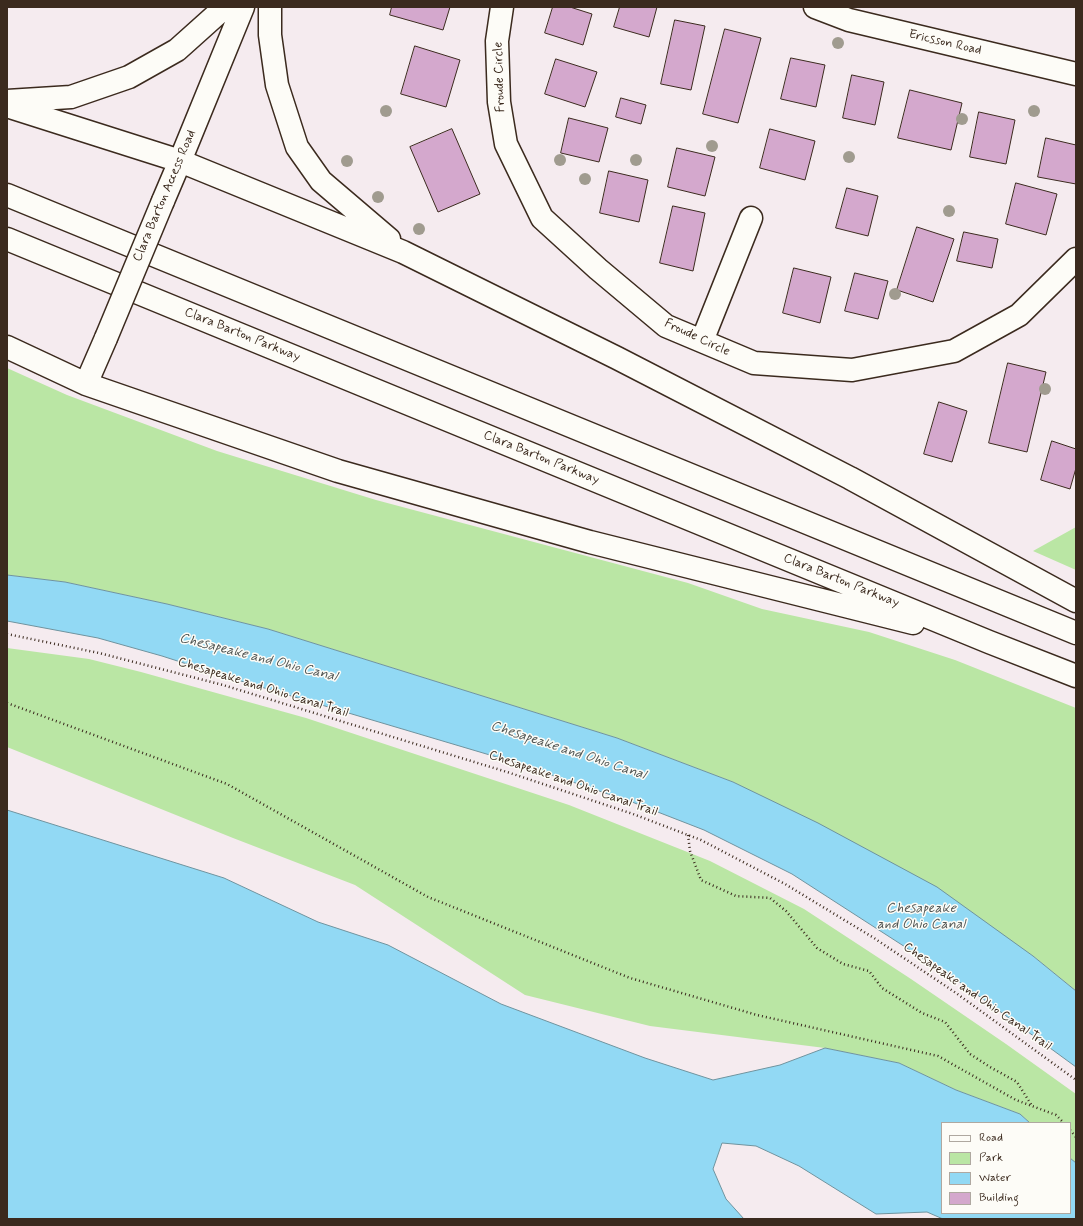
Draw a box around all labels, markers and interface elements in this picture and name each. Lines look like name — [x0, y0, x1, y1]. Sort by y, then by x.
street label: Ericsson Road — [907, 27, 983, 59]
street label: Froude Circle — [491, 41, 509, 113]
street label: Clara Barton Access Road — [130, 128, 200, 264]
street label: Clara Barton Parkway — [182, 305, 302, 365]
street label: Froude Circle — [662, 316, 732, 360]
street label: Clara Barton Parkway — [481, 428, 601, 488]
street label: Clara Barton Parkway — [781, 551, 901, 611]
water label: Chesapeake and Ohio Canal — [177, 630, 339, 686]
street label: Chesapeake and Ohio Canal Trail — [176, 655, 350, 721]
water label: Chesapeake and Ohio Canal — [488, 718, 648, 784]
street label: Chesapeake and Ohio Canal Trail — [487, 748, 659, 820]
water label: Chesapeake and Ohio Canal — [877, 901, 965, 934]
street label: Chesapeake and Ohio Canal Trail — [900, 940, 1054, 1054]
legend — [941, 1122, 1071, 1214]
text: Road — [979, 1130, 1003, 1146]
text: Park — [979, 1150, 1003, 1166]
text: Water — [979, 1170, 1011, 1186]
text: Building — [979, 1190, 1019, 1206]

